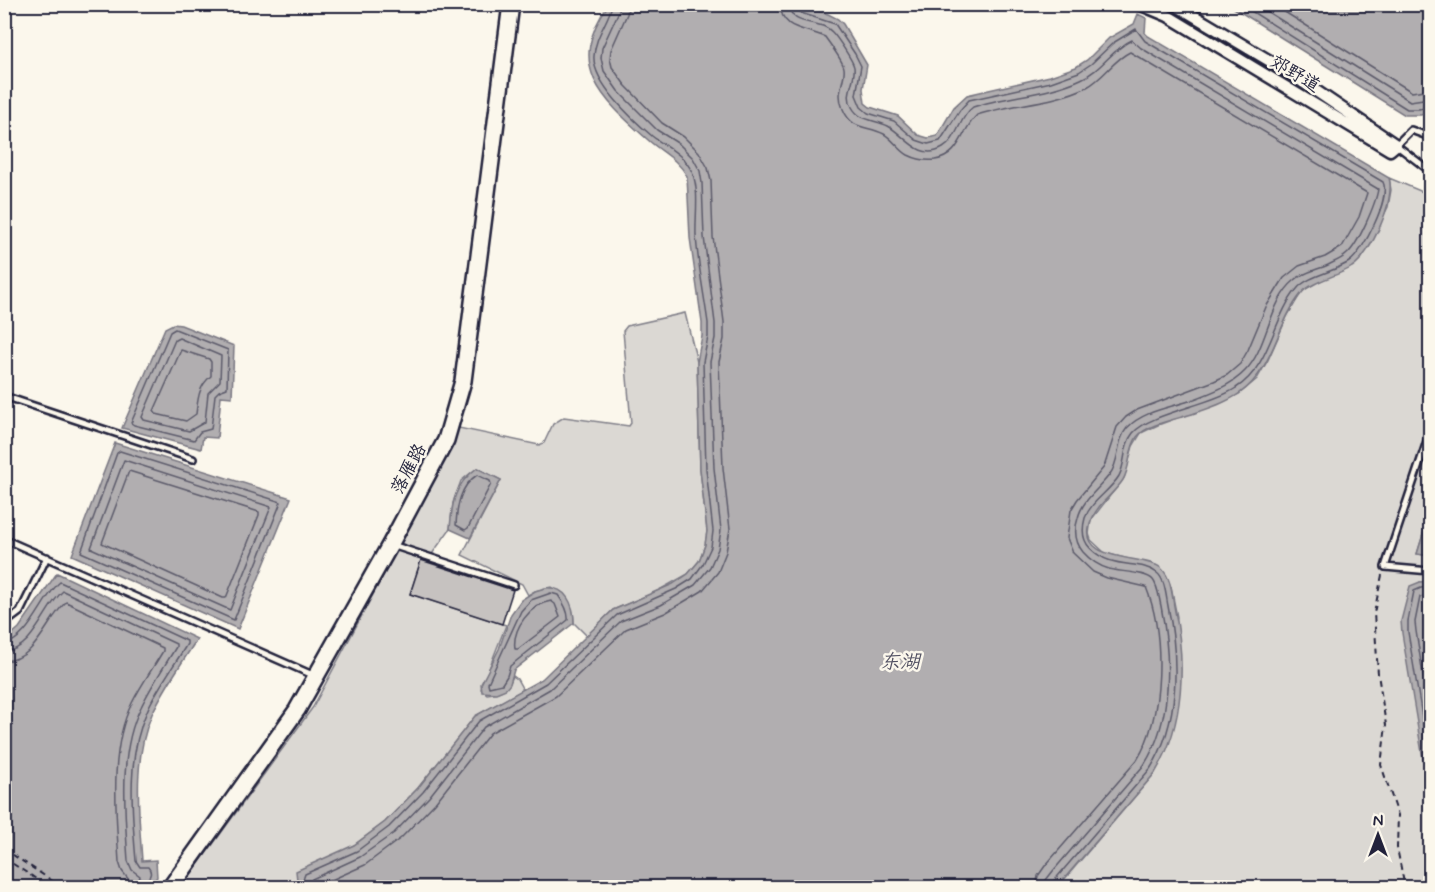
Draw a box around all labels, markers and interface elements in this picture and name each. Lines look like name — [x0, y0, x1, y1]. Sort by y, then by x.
street label: 郊野道 — [1266, 50, 1324, 98]
street label: 落雁路 — [386, 440, 432, 498]
water label: 东湖 — [880, 649, 922, 676]
north arrow — [1348, 805, 1408, 865]
text: N — [1373, 811, 1383, 832]

